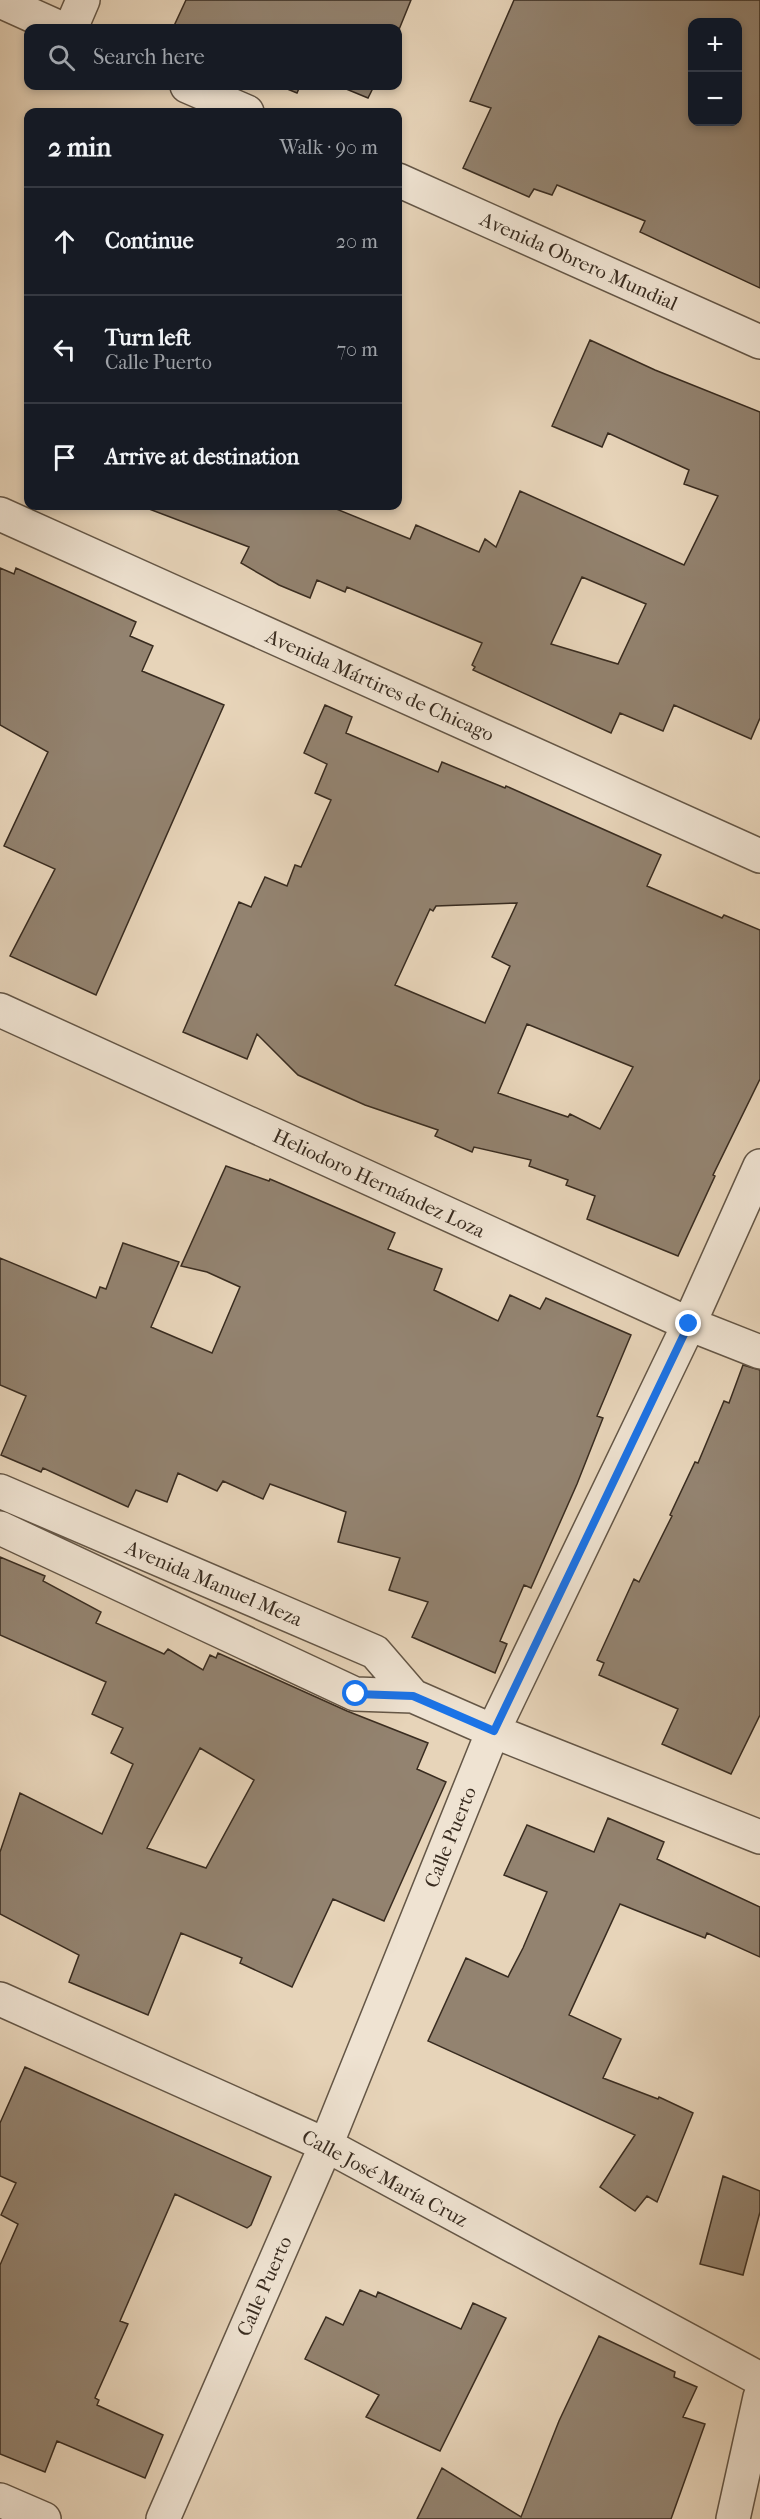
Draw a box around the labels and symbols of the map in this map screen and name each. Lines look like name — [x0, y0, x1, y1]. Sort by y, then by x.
street label: Avenida Obrero Mundial — [476, 207, 681, 316]
street label: Avenida Mártires de Chicago — [261, 624, 497, 746]
street label: Heliodoro Hernández Loza — [269, 1124, 489, 1243]
route end — [675, 1310, 701, 1336]
street label: Avenida Manuel Meza — [121, 1535, 306, 1631]
route start — [342, 1680, 368, 1706]
street label: Calle Puerto — [420, 1783, 481, 1891]
street label: Calle José María Cruz — [298, 2125, 472, 2232]
street label: Calle Puerto — [232, 2233, 297, 2340]

